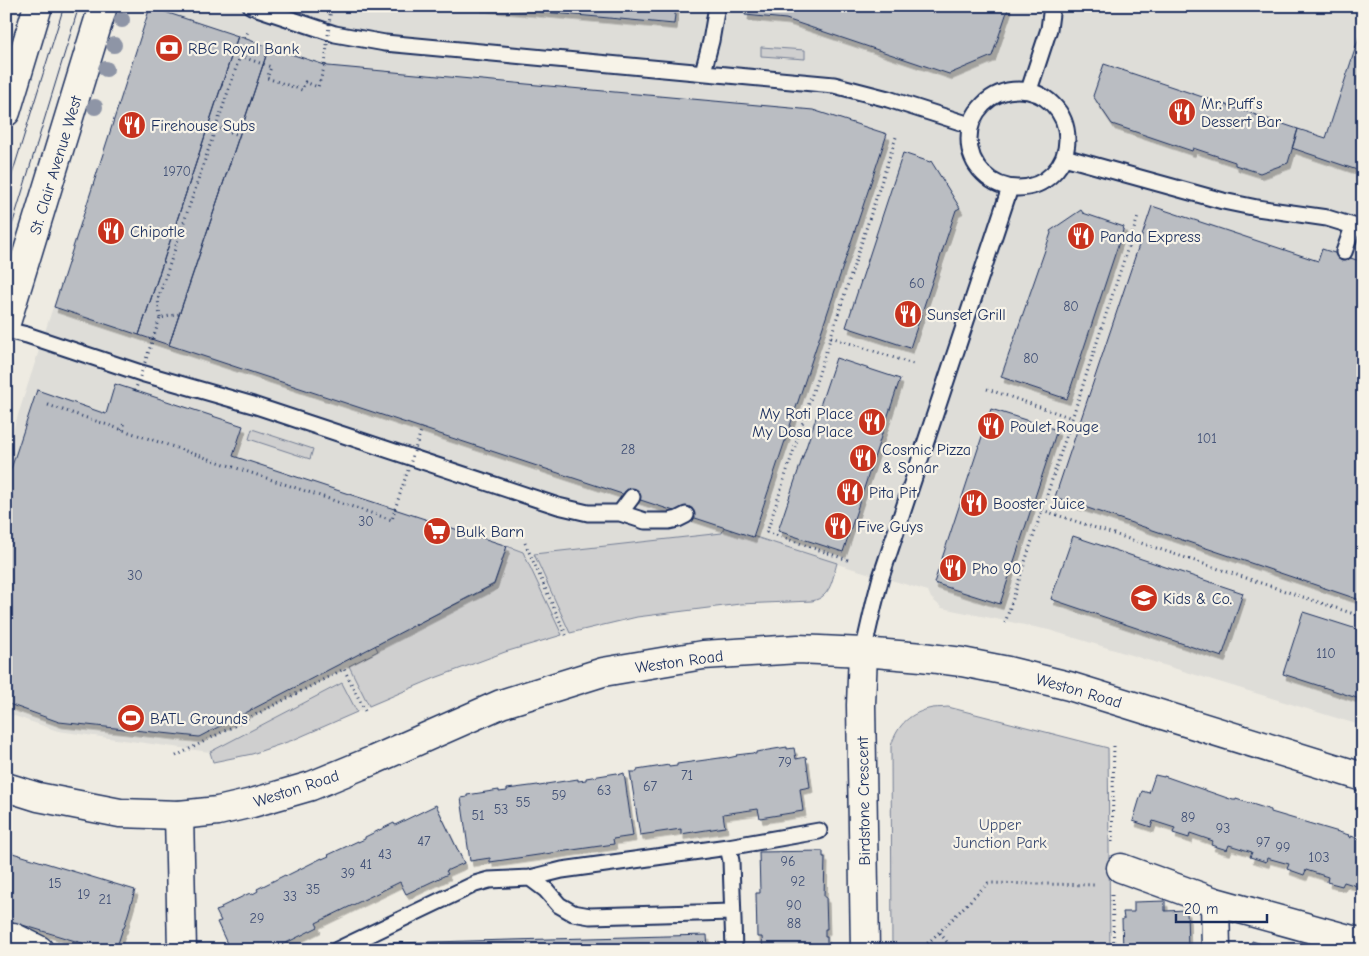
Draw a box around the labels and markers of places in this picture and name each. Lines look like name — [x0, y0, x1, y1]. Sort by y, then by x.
bank icon: RBC Royal Bank — [154, 33, 184, 63]
place label: RBC Royal Bank — [188, 40, 299, 58]
place label: Mr. Puff’s Dessert Bar — [1201, 95, 1282, 131]
restaurant icon: Mr. Puff’s Dessert Bar — [1167, 97, 1197, 127]
restaurant icon: Firehouse Subs — [117, 110, 147, 140]
place label: Firehouse Subs — [151, 117, 256, 135]
restaurant icon: Chipotle — [96, 216, 126, 246]
restaurant icon: Panda Express — [1066, 221, 1096, 251]
place label: Chipotle — [130, 223, 185, 241]
place label: Panda Express — [1100, 228, 1201, 246]
restaurant icon: Sunset Grill — [893, 299, 923, 329]
place label: Sunset Grill — [927, 306, 1006, 324]
place label: My Roti Place My Dosa Place — [752, 405, 853, 441]
restaurant icon: My Roti Place My Dosa Place — [857, 407, 887, 437]
restaurant icon: Poulet Rouge — [976, 411, 1006, 441]
place label: Poulet Rouge — [1010, 418, 1099, 436]
place label: Cosmic Pizza & Sonar — [882, 441, 971, 477]
restaurant icon: Cosmic Pizza & Sonar — [848, 443, 878, 473]
restaurant icon: Pita Pit — [835, 477, 865, 507]
place label: Pita Pit — [869, 484, 917, 502]
restaurant icon: Booster Juice — [959, 488, 989, 518]
place label: Booster Juice — [993, 495, 1085, 513]
restaurant icon: Five Guys — [823, 511, 853, 541]
supermarket icon: Bulk Barn — [422, 516, 452, 546]
place label: Five Guys — [857, 518, 923, 536]
place label: Bulk Barn — [456, 523, 524, 541]
restaurant icon: Pho 90 — [938, 553, 968, 583]
place label: Pho 90 — [972, 560, 1022, 578]
school or university icon: Kids & Co. — [1129, 583, 1159, 613]
place label: Kids & Co. — [1163, 590, 1232, 608]
sports icon: BATL Grounds — [116, 703, 146, 733]
place label: BATL Grounds — [150, 710, 248, 728]

